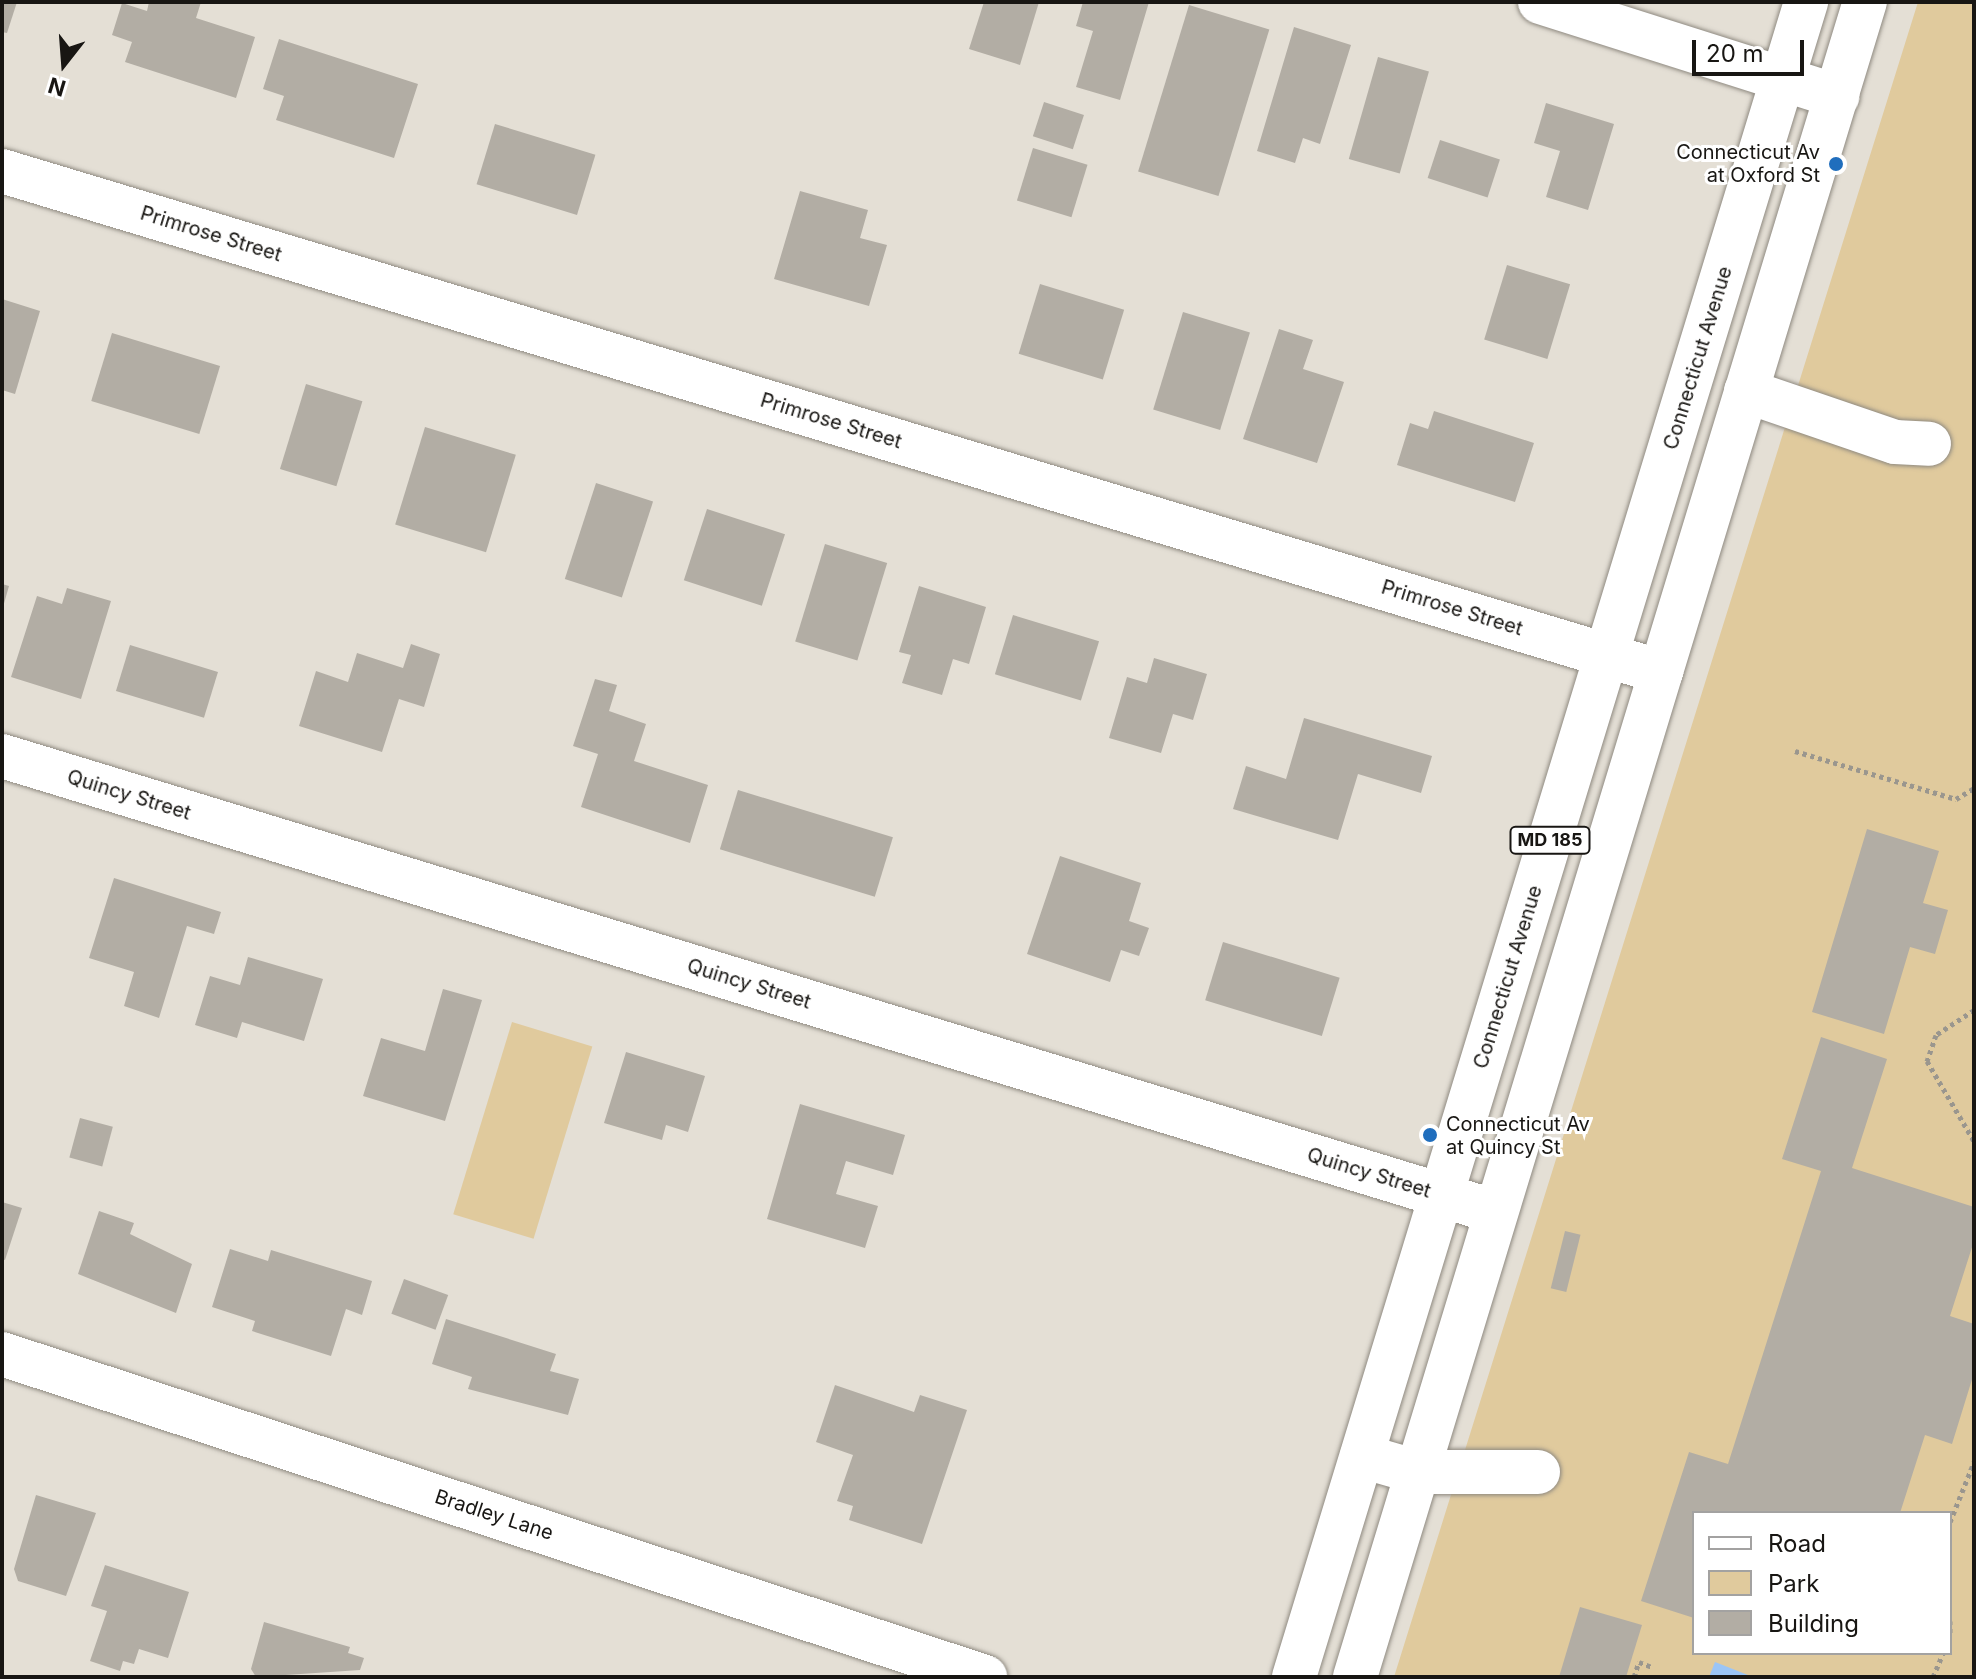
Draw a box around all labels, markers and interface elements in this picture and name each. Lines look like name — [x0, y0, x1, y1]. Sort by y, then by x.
north arrow — [24, 24, 104, 104]
scale bar — [1696, 24, 1808, 74]
text: 20 m — [1706, 39, 1764, 68]
text: N — [45, 72, 69, 102]
place label: Connecticut Av at Oxford St — [1676, 140, 1820, 187]
marker: Connecticut Av at Oxford St — [1827, 155, 1845, 173]
street label: Primrose Street — [137, 201, 285, 267]
street label: Connecticut Avenue — [1659, 263, 1737, 453]
street label: Primrose Street — [757, 388, 905, 454]
street label: Primrose Street — [1378, 575, 1526, 641]
street label: Quincy Street — [64, 765, 194, 825]
road number: MD 185 — [1508, 826, 1592, 854]
street label: Connecticut Avenue — [1469, 882, 1547, 1072]
street label: Quincy Street — [684, 954, 814, 1014]
place label: Connecticut Av at Quincy St — [1446, 1112, 1590, 1159]
marker: Connecticut Av at Quincy St — [1421, 1126, 1439, 1144]
street label: Quincy Street — [1304, 1143, 1434, 1203]
street label: Bradley Lane — [432, 1485, 556, 1545]
legend — [1692, 1511, 1952, 1655]
text: Road — [1768, 1529, 1826, 1558]
text: Park — [1768, 1569, 1819, 1598]
text: Building — [1768, 1609, 1859, 1638]

